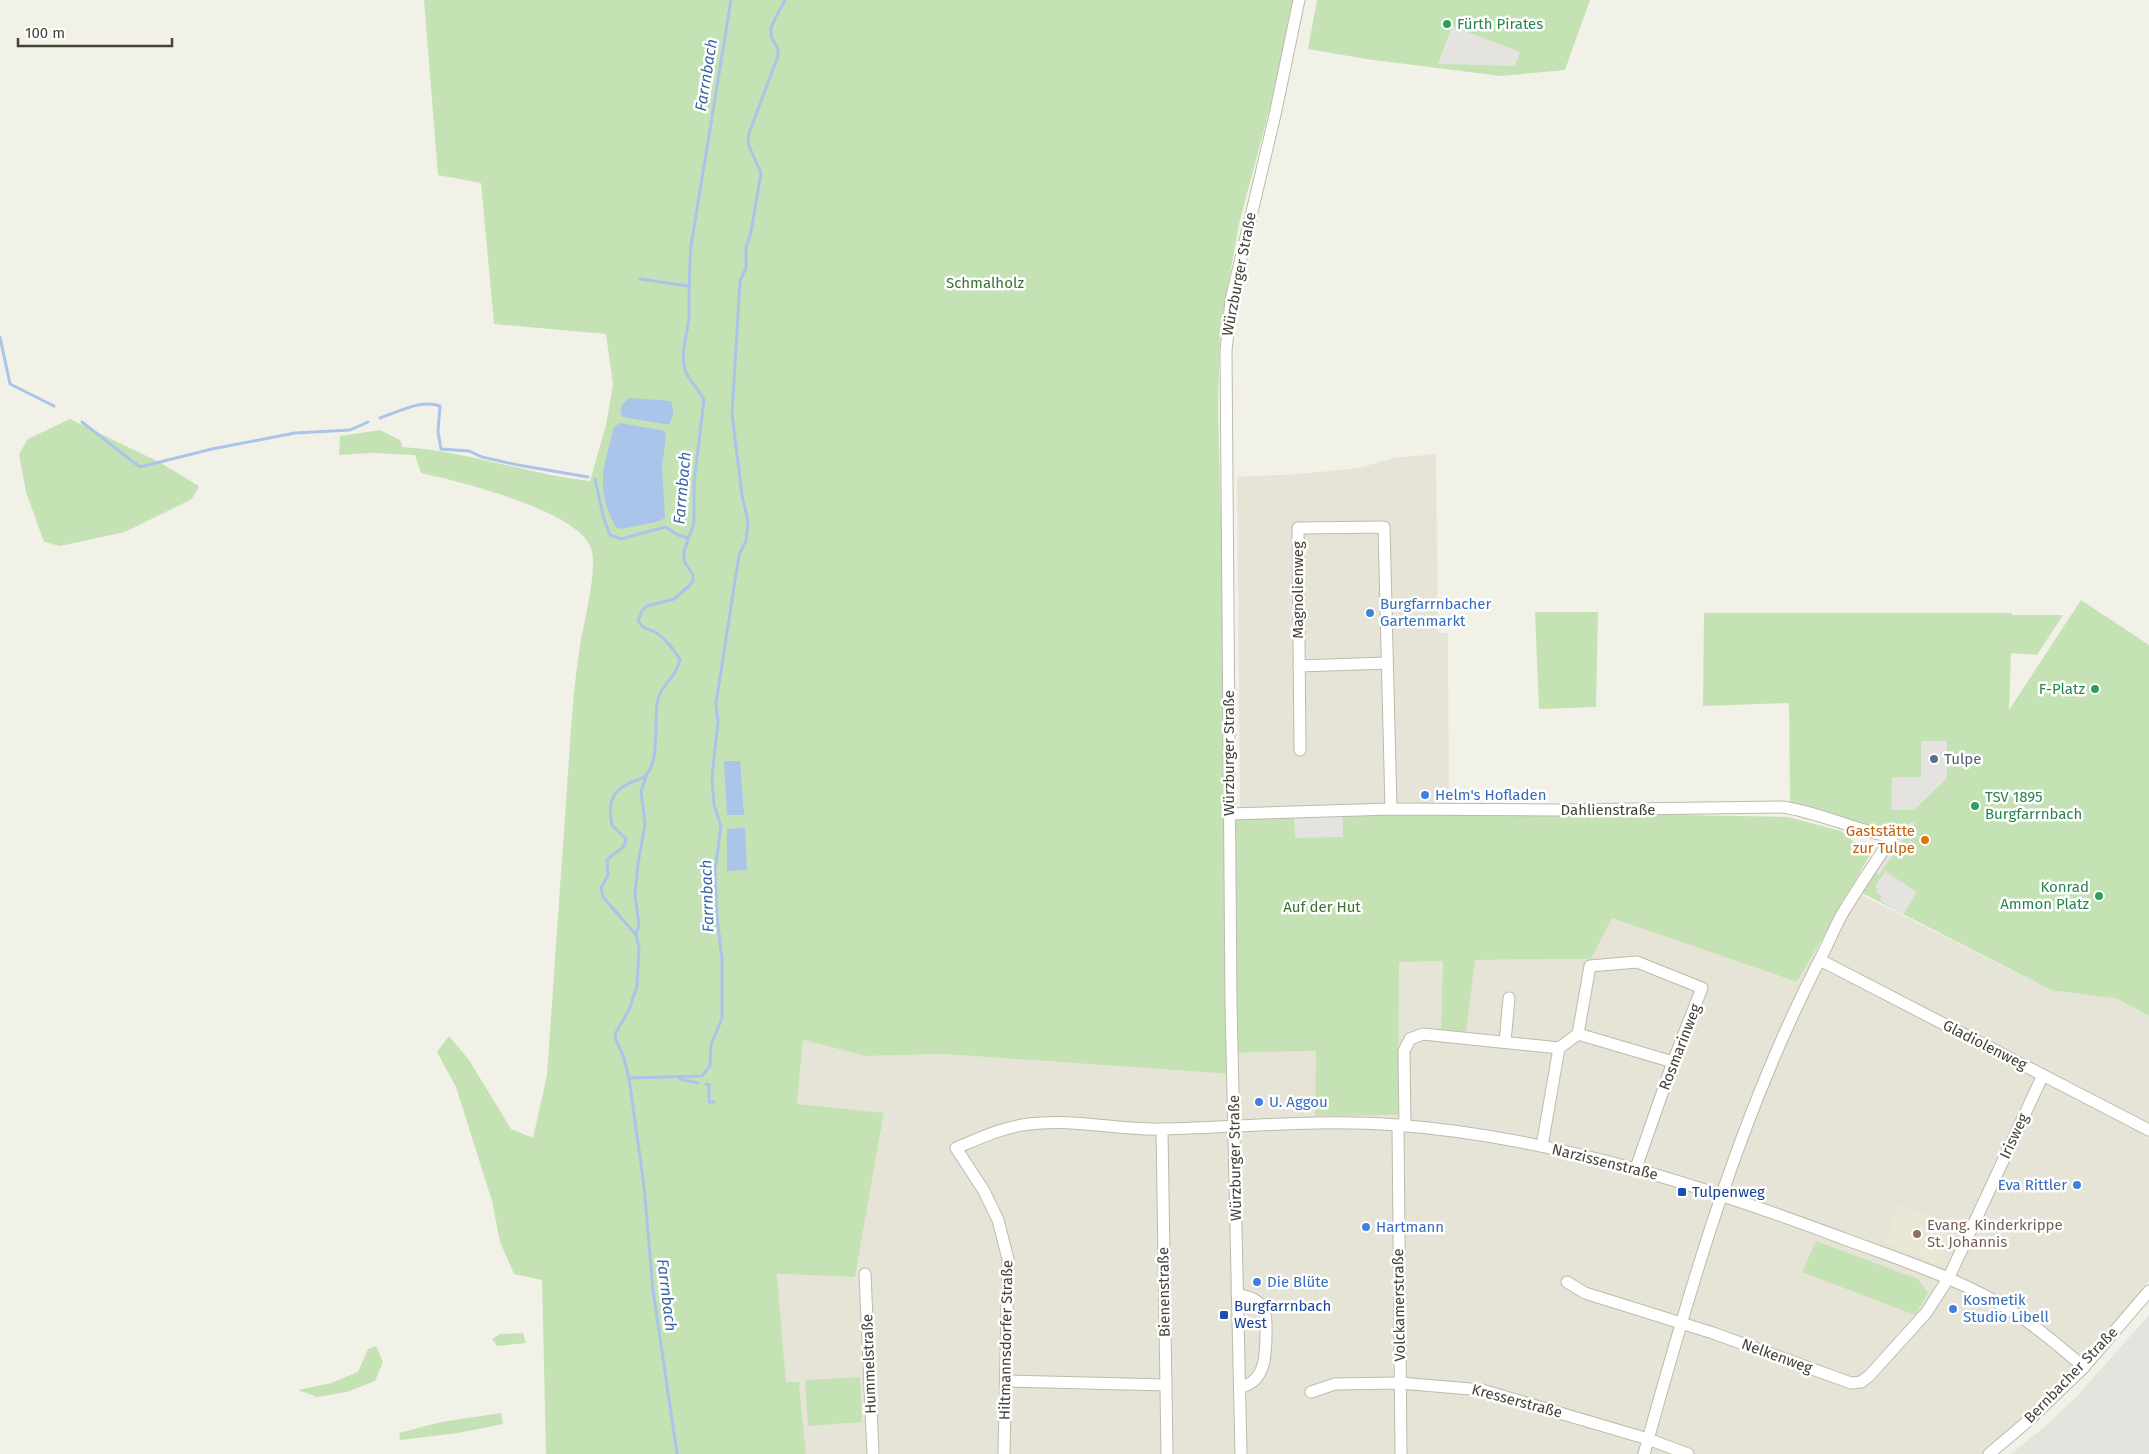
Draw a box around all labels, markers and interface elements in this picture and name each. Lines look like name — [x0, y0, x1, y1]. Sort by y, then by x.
scale bar — [18, 15, 171, 47]
place label: Fürth Pirates — [1457, 15, 1543, 33]
marker: Fürth Pirates — [1441, 18, 1453, 30]
text: 100 m — [25, 24, 65, 42]
water label: Farrnbach — [691, 37, 721, 113]
street label: Würzburger Straße — [1218, 210, 1260, 338]
park label: Schmalholz — [946, 274, 1024, 292]
water label: Farrnbach — [669, 451, 695, 525]
street label: Magnolienweg — [1289, 541, 1307, 639]
place label: Burgfarrnbacher Gartenmarkt — [1380, 595, 1491, 630]
marker: Burgfarrnbacher Gartenmarkt — [1364, 607, 1376, 619]
place label: F-Platz — [2039, 680, 2085, 698]
marker: F-Platz — [2089, 683, 2101, 695]
street label: Würzburger Straße — [1220, 690, 1238, 816]
place label: Tulpe — [1944, 750, 1981, 768]
marker: Tulpe — [1928, 753, 1940, 765]
place label: Helm's Hofladen — [1435, 786, 1546, 804]
place label: TSV 1895 Burgfarrnbach — [1985, 788, 2082, 823]
marker: Helm's Hofladen — [1419, 789, 1431, 801]
marker: TSV 1895 Burgfarrnbach — [1969, 800, 1981, 812]
street label: Dahlienstraße — [1561, 801, 1655, 819]
place label: Gaststätte zur Tulpe — [1846, 822, 1915, 857]
marker: Gaststätte zur Tulpe — [1919, 834, 1931, 846]
water label: Farrnbach — [696, 859, 718, 933]
place label: Konrad Ammon Platz — [2000, 878, 2089, 913]
marker: Konrad Ammon Platz — [2093, 890, 2105, 902]
park label: Auf der Hut — [1283, 898, 1361, 916]
street label: Rosmarinweg — [1655, 1001, 1705, 1093]
street label: Gladiolenweg — [1940, 1016, 2030, 1074]
place label: U. Aggou — [1269, 1093, 1328, 1111]
street label: Würzburger Straße — [1225, 1095, 1245, 1221]
marker: U. Aggou — [1253, 1096, 1265, 1108]
street label: Irisweg — [1996, 1110, 2032, 1162]
street label: Narzissenstraße — [1550, 1140, 1660, 1184]
place label: Eva Rittler — [1998, 1176, 2067, 1194]
marker: Eva Rittler — [2071, 1179, 2083, 1191]
place label: Tulpenweg — [1692, 1183, 1765, 1201]
marker: Tulpenweg — [1676, 1186, 1688, 1198]
place label: Evang. Kinderkrippe St. Johannis — [1927, 1216, 2063, 1251]
place label: Hartmann — [1376, 1218, 1444, 1236]
marker: Hartmann — [1360, 1221, 1372, 1233]
marker: Evang. Kinderkrippe St. Johannis — [1911, 1228, 1923, 1240]
street label: Bienenstraße — [1154, 1247, 1174, 1337]
street label: Volckamerstraße — [1389, 1248, 1409, 1362]
water label: Farrnbach — [653, 1258, 681, 1332]
street label: Hiltmannsdorfer Straße — [996, 1260, 1016, 1420]
place label: Die Blüte — [1267, 1273, 1329, 1291]
marker: Die Blüte — [1251, 1276, 1263, 1288]
place label: Kosmetik Studio Libell — [1963, 1291, 2049, 1326]
place label: Burgfarrnbach West — [1234, 1297, 1331, 1332]
marker: Kosmetik Studio Libell — [1947, 1303, 1959, 1315]
marker: Burgfarrnbach West — [1218, 1309, 1230, 1321]
street label: Hummelstraße — [858, 1314, 880, 1414]
street label: Bernbacher Straße — [2020, 1323, 2122, 1427]
street label: Nelkenweg — [1739, 1335, 1815, 1377]
street label: Kresserstraße — [1470, 1380, 1564, 1422]

